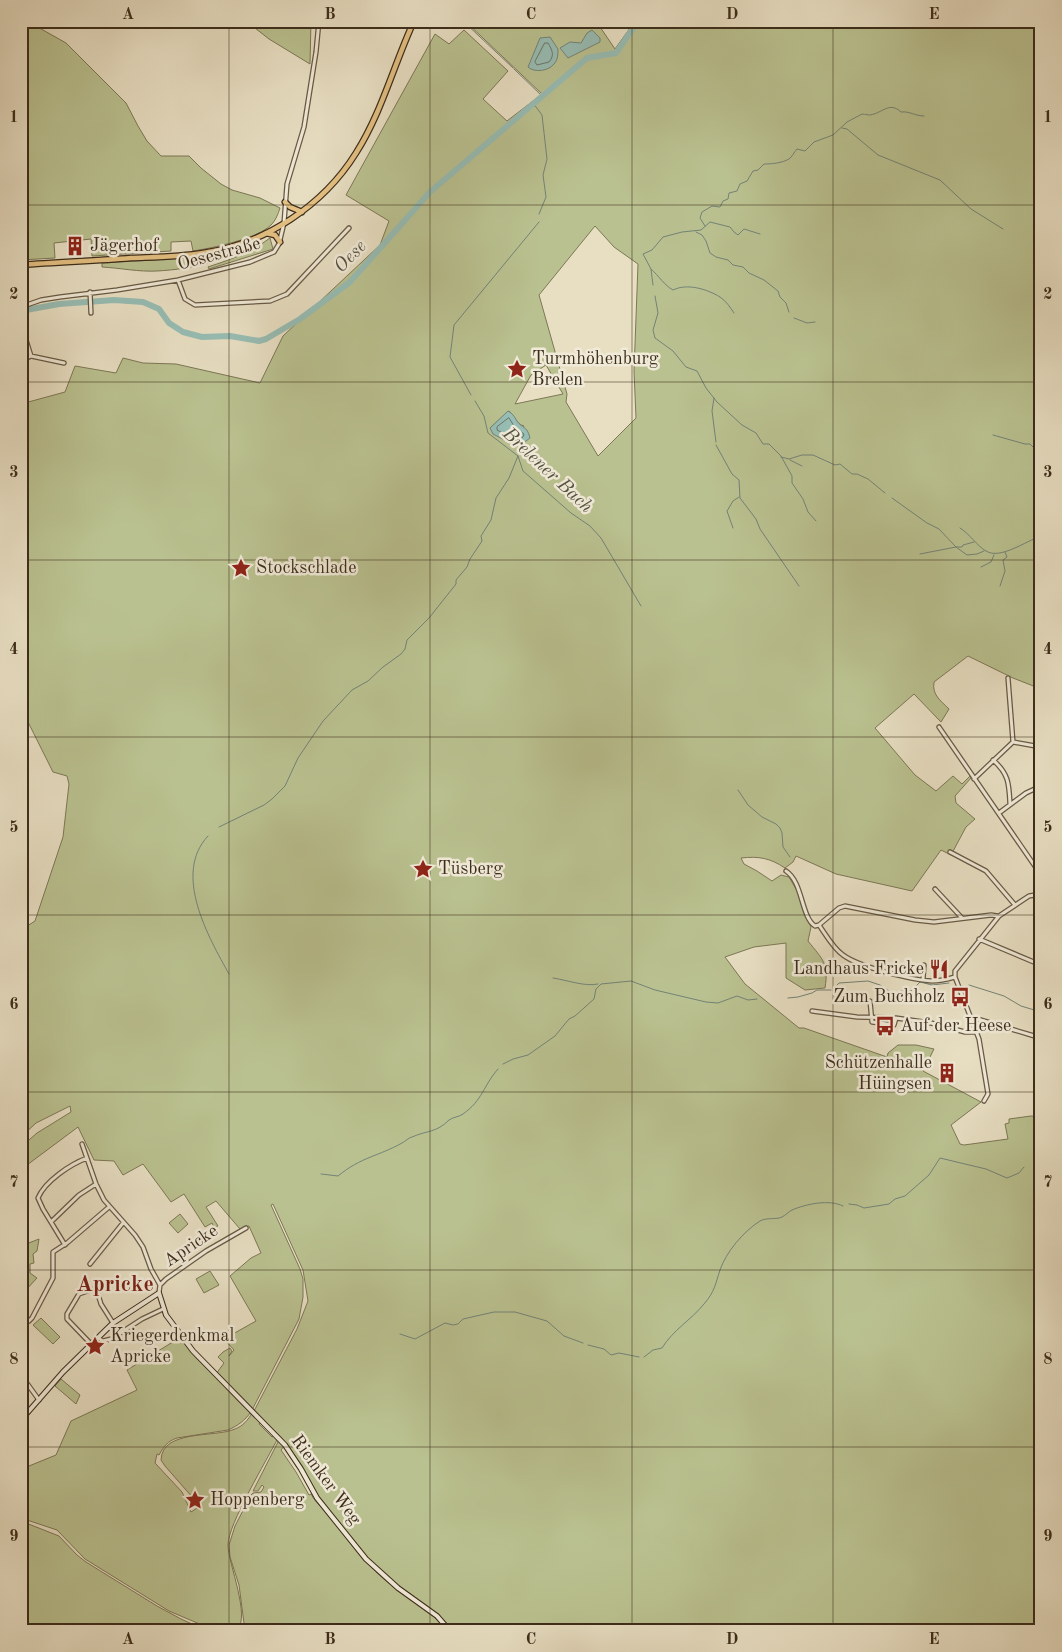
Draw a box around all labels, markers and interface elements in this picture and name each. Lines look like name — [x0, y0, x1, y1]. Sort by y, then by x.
text: A — [122, 7, 134, 23]
text: B — [324, 7, 336, 23]
text: C — [526, 7, 536, 23]
text: D — [726, 7, 738, 23]
text: E — [928, 7, 940, 23]
text: 1 — [9, 110, 19, 126]
text: 1 — [1043, 110, 1053, 126]
street label: Oesestraße — [176, 234, 262, 274]
building icon: Jägerhof — [64, 235, 86, 257]
place label: Jägerhof — [90, 237, 160, 255]
water label: Oese — [331, 237, 371, 277]
text: 2 — [9, 287, 19, 303]
text: 2 — [1043, 287, 1053, 303]
place label: Turmhöhenburg Brelen — [532, 350, 659, 389]
place icon: Turmhöhenburg Brelen — [506, 358, 528, 380]
water label: Brelener Bach — [498, 424, 596, 518]
text: 3 — [9, 465, 19, 481]
text: 3 — [1043, 465, 1053, 481]
place icon: Stockschlade — [230, 557, 252, 579]
place label: Stockschlade — [256, 559, 356, 577]
text: 4 — [9, 642, 19, 658]
text: 4 — [1043, 642, 1053, 658]
text: 5 — [9, 820, 19, 836]
text: 5 — [1043, 820, 1053, 836]
place icon: Tüsberg — [412, 858, 434, 880]
place label: Tüsberg — [438, 860, 503, 878]
restaurant icon: Landhaus Fricke — [928, 958, 950, 980]
place label: Landhaus Fricke — [793, 960, 924, 978]
bus stop icon: Zum Buchholz — [949, 986, 971, 1008]
place label: Zum Buchholz — [833, 988, 945, 1006]
text: 6 — [9, 997, 19, 1013]
text: 6 — [1043, 997, 1053, 1013]
bus stop icon: Auf der Heese — [874, 1015, 896, 1037]
place label: Auf der Heese — [900, 1017, 1011, 1035]
place label: Schützenhalle Hüingsen — [825, 1054, 932, 1093]
building icon: Schützenhalle Hüingsen — [936, 1062, 958, 1084]
text: 7 — [9, 1175, 19, 1191]
text: 7 — [1043, 1175, 1053, 1191]
street label: Apricke — [161, 1222, 221, 1270]
district label: Apricke — [76, 1274, 154, 1296]
place label: Kriegerdenkmal Apricke — [110, 1327, 234, 1366]
place icon: Kriegerdenkmal Apricke — [84, 1335, 106, 1357]
text: 8 — [9, 1352, 19, 1368]
text: 8 — [1043, 1352, 1053, 1368]
street label: Riemker Weg — [288, 1432, 365, 1528]
place icon: Hoppenberg — [184, 1489, 206, 1511]
place label: Hoppenberg — [210, 1491, 305, 1509]
text: 9 — [9, 1529, 19, 1545]
text: 9 — [1043, 1529, 1053, 1545]
text: A — [122, 1632, 134, 1648]
text: B — [324, 1632, 336, 1648]
text: C — [526, 1632, 536, 1648]
text: D — [726, 1632, 738, 1648]
text: E — [928, 1632, 940, 1648]

